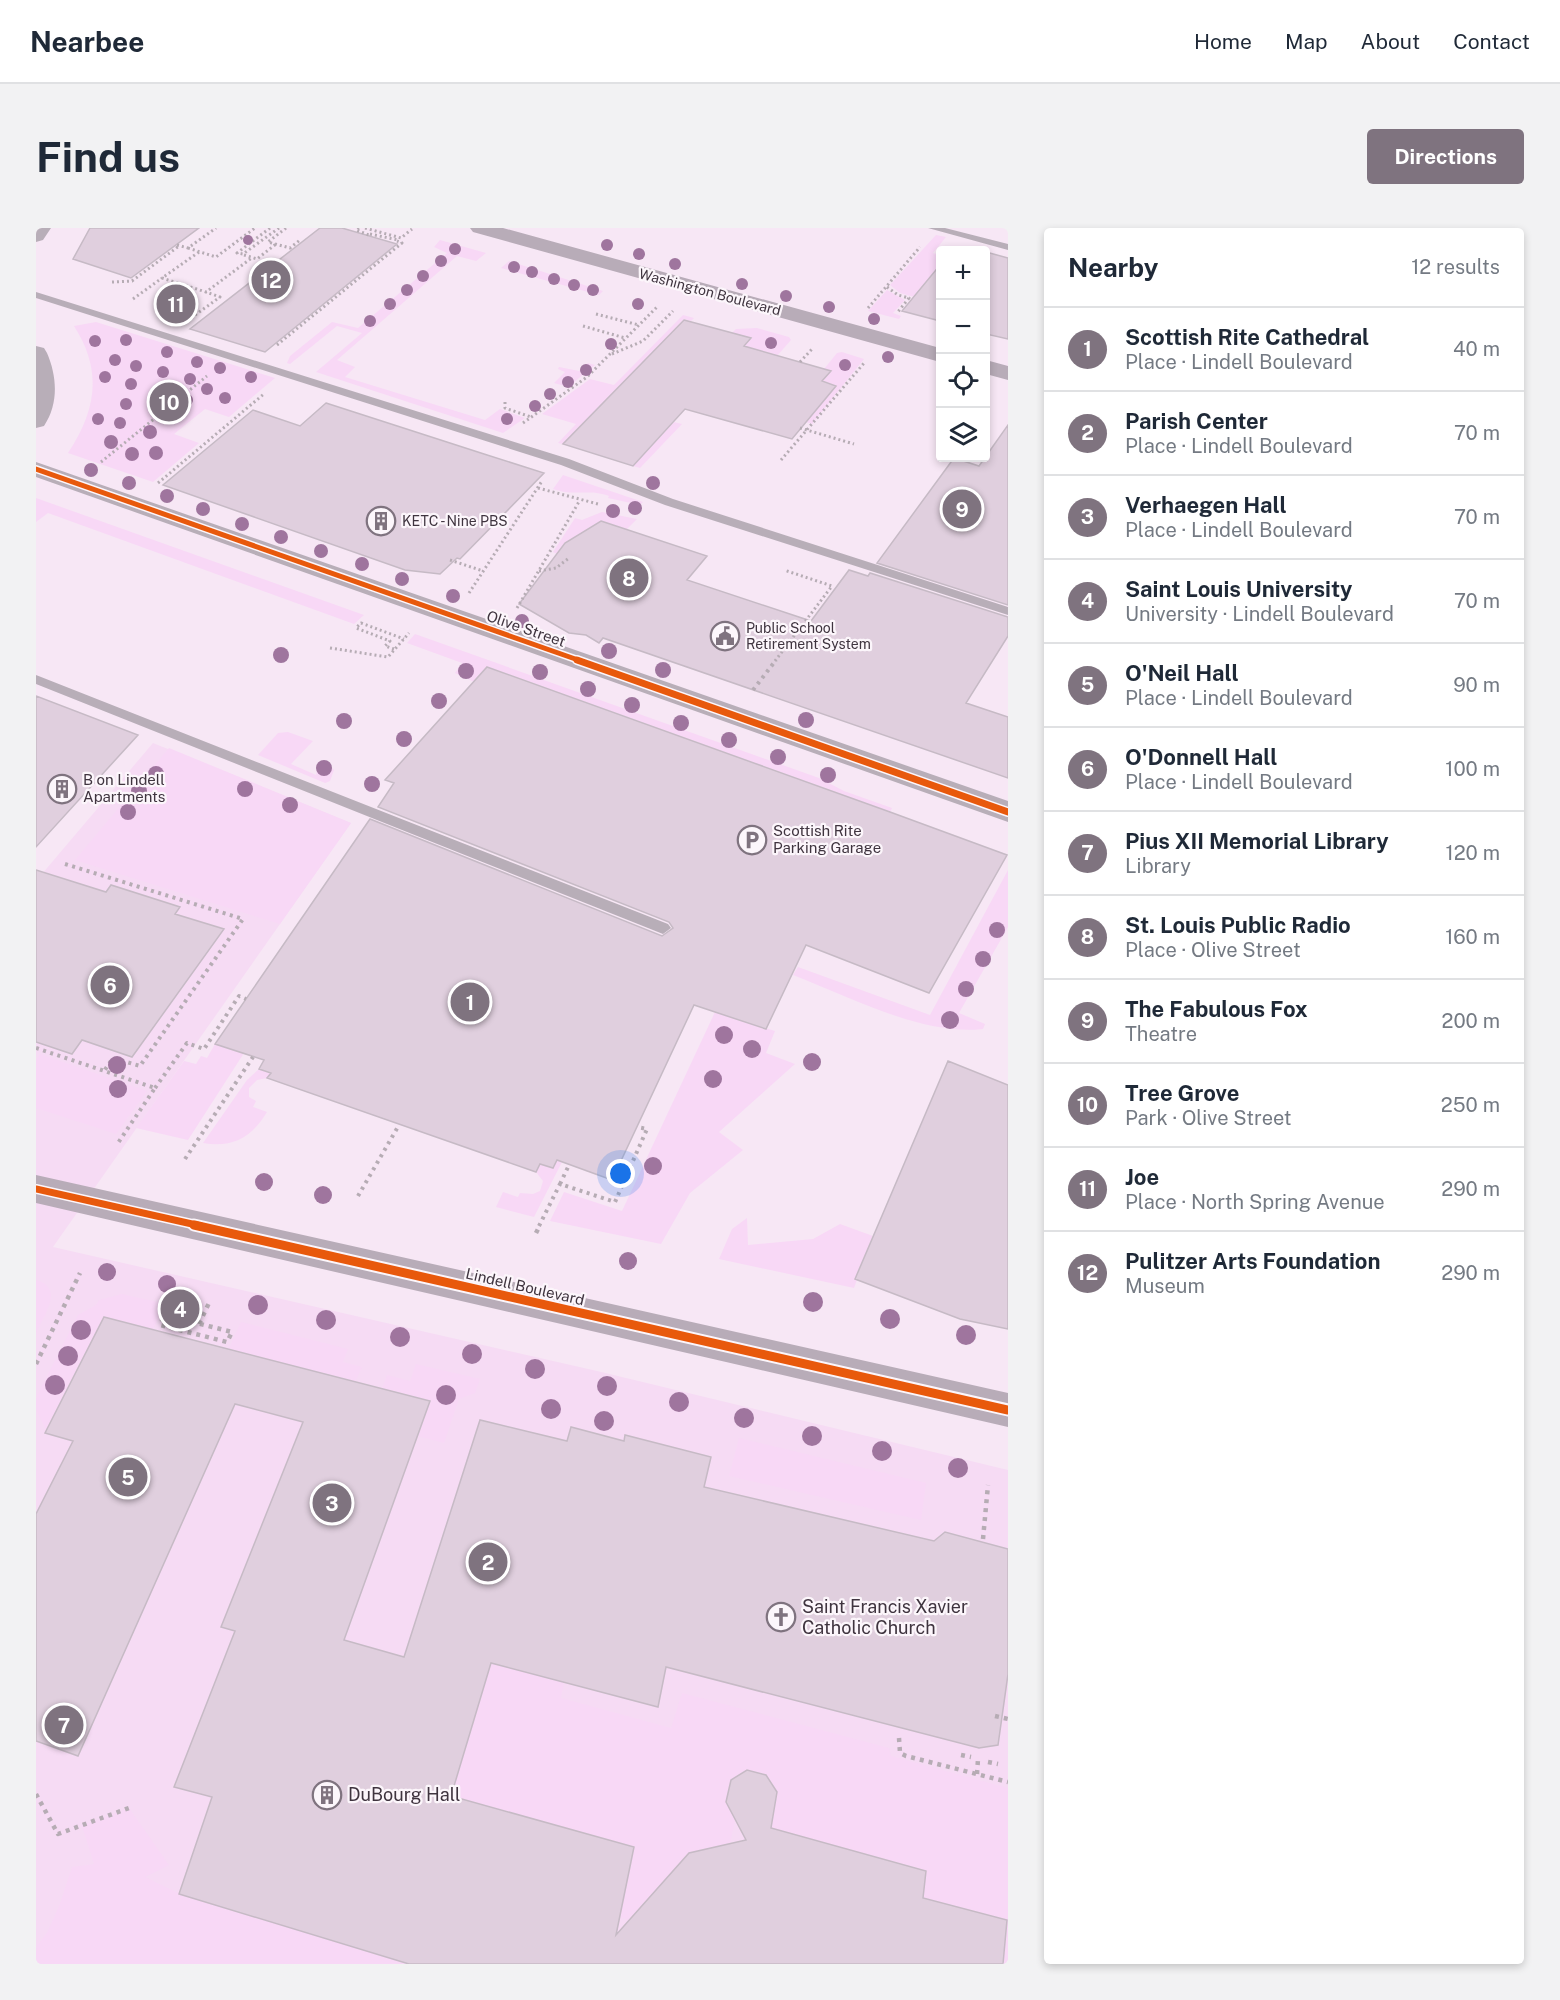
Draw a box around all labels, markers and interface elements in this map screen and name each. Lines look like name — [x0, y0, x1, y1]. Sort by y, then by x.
text: Nearbee — [30, 25, 144, 58]
text: Home — [1194, 29, 1252, 54]
text: Map — [1285, 29, 1328, 54]
text: About — [1361, 29, 1420, 54]
text: Contact — [1453, 29, 1530, 54]
button: Directions — [1367, 129, 1524, 184]
text: Find us — [36, 132, 180, 181]
map controls — [936, 246, 990, 462]
button: + — [936, 246, 990, 300]
text: Nearby — [1068, 252, 1158, 283]
text: 12 results — [1411, 255, 1500, 279]
pin: 12 — [252, 257, 290, 302]
street label: Washington Boulevard — [637, 265, 783, 319]
pin: 11 — [156, 282, 196, 326]
button: − — [936, 300, 990, 354]
text: Scottish Rite Cathedral — [1125, 324, 1369, 350]
text: 1 — [1083, 337, 1092, 361]
text: 40 m — [1453, 337, 1500, 361]
text: Place · Lindell Boulevard — [1125, 350, 1353, 374]
button: locate — [936, 354, 990, 408]
pin: 10 — [150, 380, 188, 424]
button: layers — [936, 408, 990, 462]
text: Parish Center — [1125, 408, 1268, 434]
text: 2 — [1081, 421, 1094, 445]
text: 70 m — [1454, 421, 1500, 445]
text: Place · Lindell Boulevard — [1125, 434, 1353, 458]
pin: 9 — [942, 486, 982, 532]
text: Verhaegen Hall — [1125, 492, 1287, 518]
building icon: KETC - Nine PBS — [365, 505, 397, 537]
text: 3 — [1081, 505, 1094, 529]
text: 70 m — [1454, 505, 1500, 529]
place label: KETC - Nine PBS — [402, 513, 508, 529]
text: Place · Lindell Boulevard — [1125, 518, 1353, 542]
pin: 8 — [610, 556, 648, 600]
text: Saint Louis University — [1125, 576, 1352, 602]
text: 4 — [1081, 589, 1094, 613]
text: 70 m — [1454, 589, 1500, 613]
text: University · Lindell Boulevard — [1125, 602, 1394, 626]
street label: Olive Street — [484, 607, 568, 650]
public building icon: Public School Retirement System — [709, 620, 741, 652]
place label: Public School Retirement System — [746, 620, 871, 652]
text: O'Neil Hall — [1125, 660, 1239, 686]
text: 5 — [1081, 673, 1094, 697]
text: 90 m — [1453, 673, 1500, 697]
text: Place · Lindell Boulevard — [1125, 686, 1353, 710]
text: O'Donnell Hall — [1125, 744, 1277, 770]
text: 6 — [1081, 757, 1094, 781]
text: 100 m — [1445, 757, 1500, 781]
text: Place · Lindell Boulevard — [1125, 770, 1353, 794]
place label: B on Lindell Apartments — [83, 771, 165, 805]
building icon: B on Lindell Apartments — [46, 773, 78, 805]
place label: Scottish Rite Parking Garage — [773, 822, 881, 856]
parking icon: Scottish Rite Parking Garage — [736, 824, 768, 856]
text: Pius XII Memorial Library — [1125, 828, 1389, 854]
text: 7 — [1081, 841, 1094, 865]
text: 120 m — [1446, 841, 1500, 865]
text: Library — [1125, 854, 1191, 878]
text: St. Louis Public Radio — [1125, 912, 1351, 938]
text: 8 — [1081, 925, 1094, 949]
text: 160 m — [1445, 925, 1500, 949]
text: Place · Olive Street — [1125, 938, 1301, 962]
pin: 6 — [90, 962, 130, 1008]
pin: 1 — [450, 980, 490, 1024]
text: The Fabulous Fox — [1125, 996, 1308, 1022]
text: 9 — [1081, 1009, 1094, 1033]
text: 200 m — [1442, 1009, 1500, 1033]
text: Theatre — [1125, 1022, 1197, 1046]
text: Tree Grove — [1125, 1080, 1239, 1106]
text: 10 — [1077, 1093, 1098, 1117]
text: 250 m — [1441, 1093, 1500, 1117]
text: Park · Olive Street — [1125, 1106, 1292, 1130]
your location — [606, 1159, 635, 1188]
text: Joe — [1125, 1164, 1159, 1190]
text: 11 — [1079, 1177, 1096, 1201]
text: 290 m — [1441, 1177, 1500, 1201]
text: Place · North Spring Avenue — [1125, 1190, 1385, 1214]
text: Pulitzer Arts Foundation — [1125, 1248, 1381, 1274]
text: 12 — [1077, 1261, 1098, 1285]
text: 290 m — [1441, 1261, 1500, 1285]
street label: Lindell Boulevard — [464, 1265, 586, 1308]
text: Museum — [1125, 1274, 1205, 1298]
pin: 4 — [160, 1286, 200, 1332]
pin: 5 — [108, 1454, 148, 1500]
pin: 3 — [312, 1480, 352, 1526]
pin: 2 — [468, 1540, 508, 1584]
place label: Saint Francis Xavier Catholic Church — [802, 1596, 968, 1638]
church icon: Saint Francis Xavier Catholic Church — [765, 1601, 797, 1633]
pin: 7 — [45, 1702, 84, 1748]
building icon: DuBourg Hall — [311, 1779, 343, 1811]
place label: DuBourg Hall — [348, 1784, 460, 1805]

